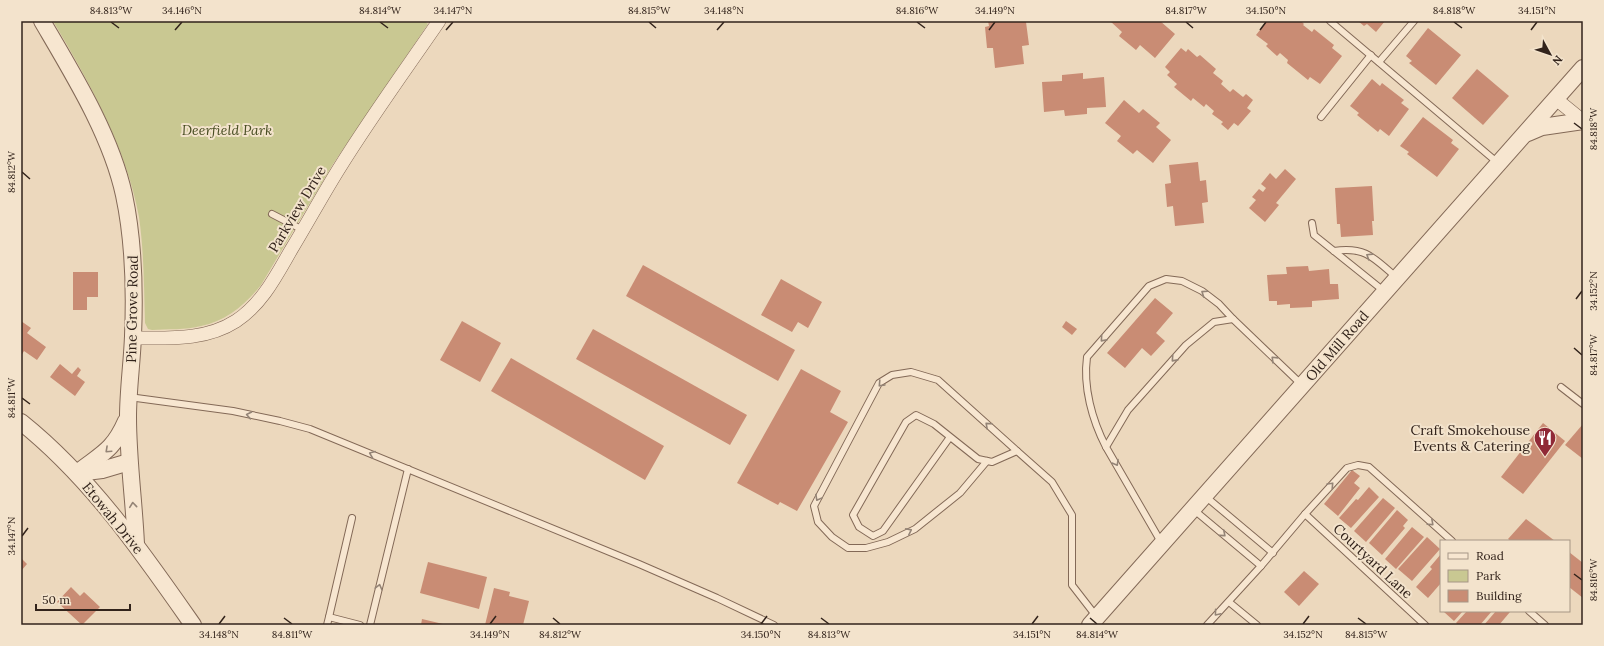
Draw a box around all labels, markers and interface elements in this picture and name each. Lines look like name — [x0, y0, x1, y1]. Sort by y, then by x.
text: 84.813°W — [90, 4, 133, 17]
text: 34.146°N — [162, 4, 202, 17]
text: 84.814°W — [359, 4, 402, 17]
text: 34.147°N — [434, 4, 473, 17]
text: 84.815°W — [628, 4, 671, 17]
text: 34.148°N — [704, 4, 744, 17]
text: 84.816°W — [896, 4, 939, 17]
text: 34.149°N — [975, 4, 1015, 17]
text: 84.817°W — [1165, 4, 1208, 17]
text: 34.150°N — [1246, 4, 1287, 17]
text: 84.818°W — [1433, 4, 1476, 17]
text: 34.151°N — [1518, 4, 1556, 17]
north arrow — [1530, 34, 1570, 74]
text: N — [1549, 53, 1566, 69]
text: 84.818°W — [1587, 107, 1600, 150]
park label: Deerfield Park — [182, 121, 272, 139]
text: 84.812°W — [5, 150, 18, 193]
street label: Parkview Drive — [264, 162, 330, 255]
one-way arrow — [1366, 253, 1373, 260]
street label: Pine Grove Road — [122, 255, 142, 363]
text: 34.152°N — [1587, 271, 1600, 311]
one-way arrow — [1201, 290, 1208, 298]
street label: Old Mill Road — [1301, 307, 1373, 385]
text: 84.817°W — [1587, 333, 1600, 376]
one-way arrow — [1101, 334, 1108, 342]
one-way arrow — [1172, 354, 1179, 361]
one-way arrow — [1271, 356, 1279, 363]
text: 84.811°W — [5, 377, 18, 418]
one-way arrow — [878, 379, 885, 387]
one-way arrow — [245, 411, 252, 419]
place label: Craft Smokehouse Events & Catering — [1410, 421, 1530, 455]
one-way arrow — [985, 422, 993, 430]
restaurant icon: Craft Smokehouse Events & Catering — [1532, 425, 1558, 458]
one-way arrow — [105, 445, 112, 452]
one-way arrow — [369, 450, 376, 458]
one-way arrow — [1111, 459, 1118, 466]
street label: Etowah Drive — [78, 478, 148, 558]
one-way arrow — [1326, 483, 1333, 490]
one-way arrow — [815, 494, 823, 501]
one-way arrow — [129, 502, 138, 508]
text: 34.147°N — [5, 516, 18, 555]
one-way arrow — [1427, 518, 1434, 525]
street label: Courtyard Lane — [1329, 520, 1417, 603]
one-way arrow — [905, 528, 913, 536]
one-way arrow — [1218, 529, 1225, 536]
legend — [1440, 540, 1570, 612]
text: Road — [1476, 548, 1504, 563]
text: 84.816°W — [1587, 558, 1600, 601]
text: Park — [1476, 568, 1502, 583]
one-way arrow — [374, 584, 383, 591]
scale bar — [36, 586, 130, 612]
text: Building — [1476, 588, 1522, 603]
text: 50 m — [42, 592, 70, 607]
one-way arrow — [1215, 608, 1222, 615]
text: 34.148°N — [199, 628, 239, 641]
text: 84.811°W — [272, 628, 313, 641]
text: 34.149°N — [470, 628, 510, 641]
text: 84.812°W — [539, 628, 582, 641]
text: 34.150°N — [741, 628, 782, 641]
text: 84.813°W — [808, 628, 851, 641]
text: 34.151°N — [1013, 628, 1051, 641]
text: 84.814°W — [1076, 628, 1119, 641]
text: 34.152°N — [1283, 628, 1323, 641]
text: 84.815°W — [1345, 628, 1388, 641]

